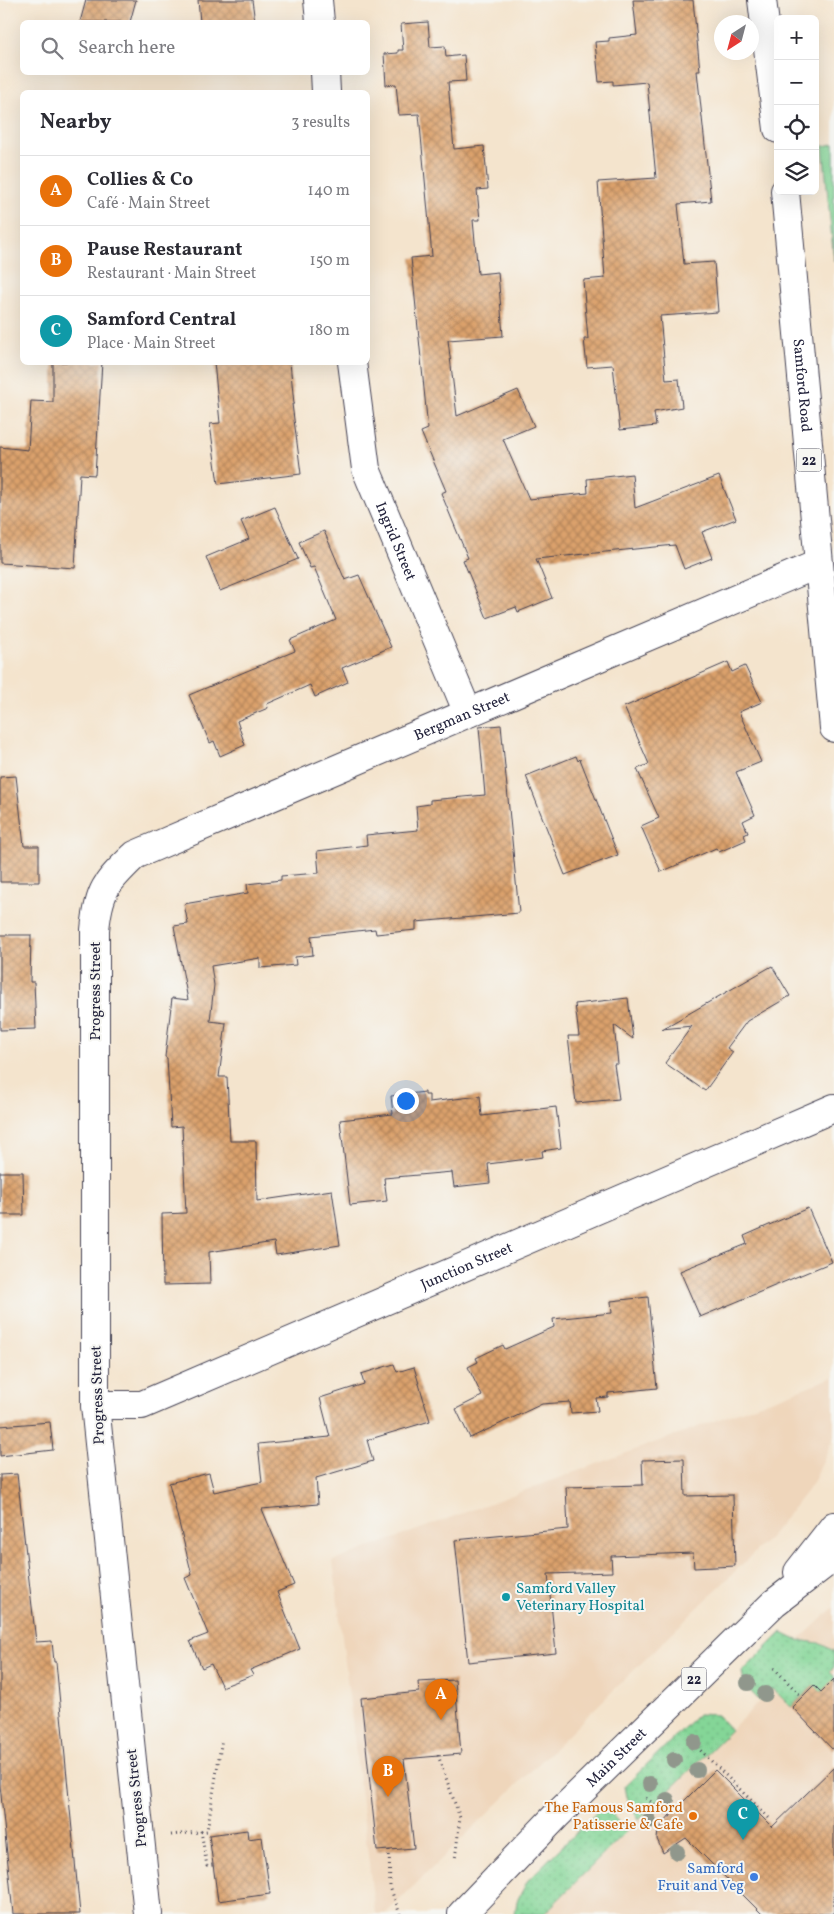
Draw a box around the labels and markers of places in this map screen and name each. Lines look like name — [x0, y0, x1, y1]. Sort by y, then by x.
place label: Samford Valley Veterinary Hospital — [516, 1579, 644, 1617]
marker: Samford Valley Veterinary Hospital — [500, 1591, 512, 1603]
pin: A — [425, 1679, 457, 1720]
pin: B — [372, 1756, 404, 1797]
place label: The Famous Samford Patisserie & Cafe — [544, 1798, 683, 1836]
pin: C — [727, 1799, 759, 1840]
marker: The Famous Samford Patisserie & Cafe — [687, 1810, 699, 1822]
place label: Samford Fruit and Veg — [657, 1859, 744, 1897]
marker: Samford Fruit and Veg — [748, 1871, 760, 1883]

